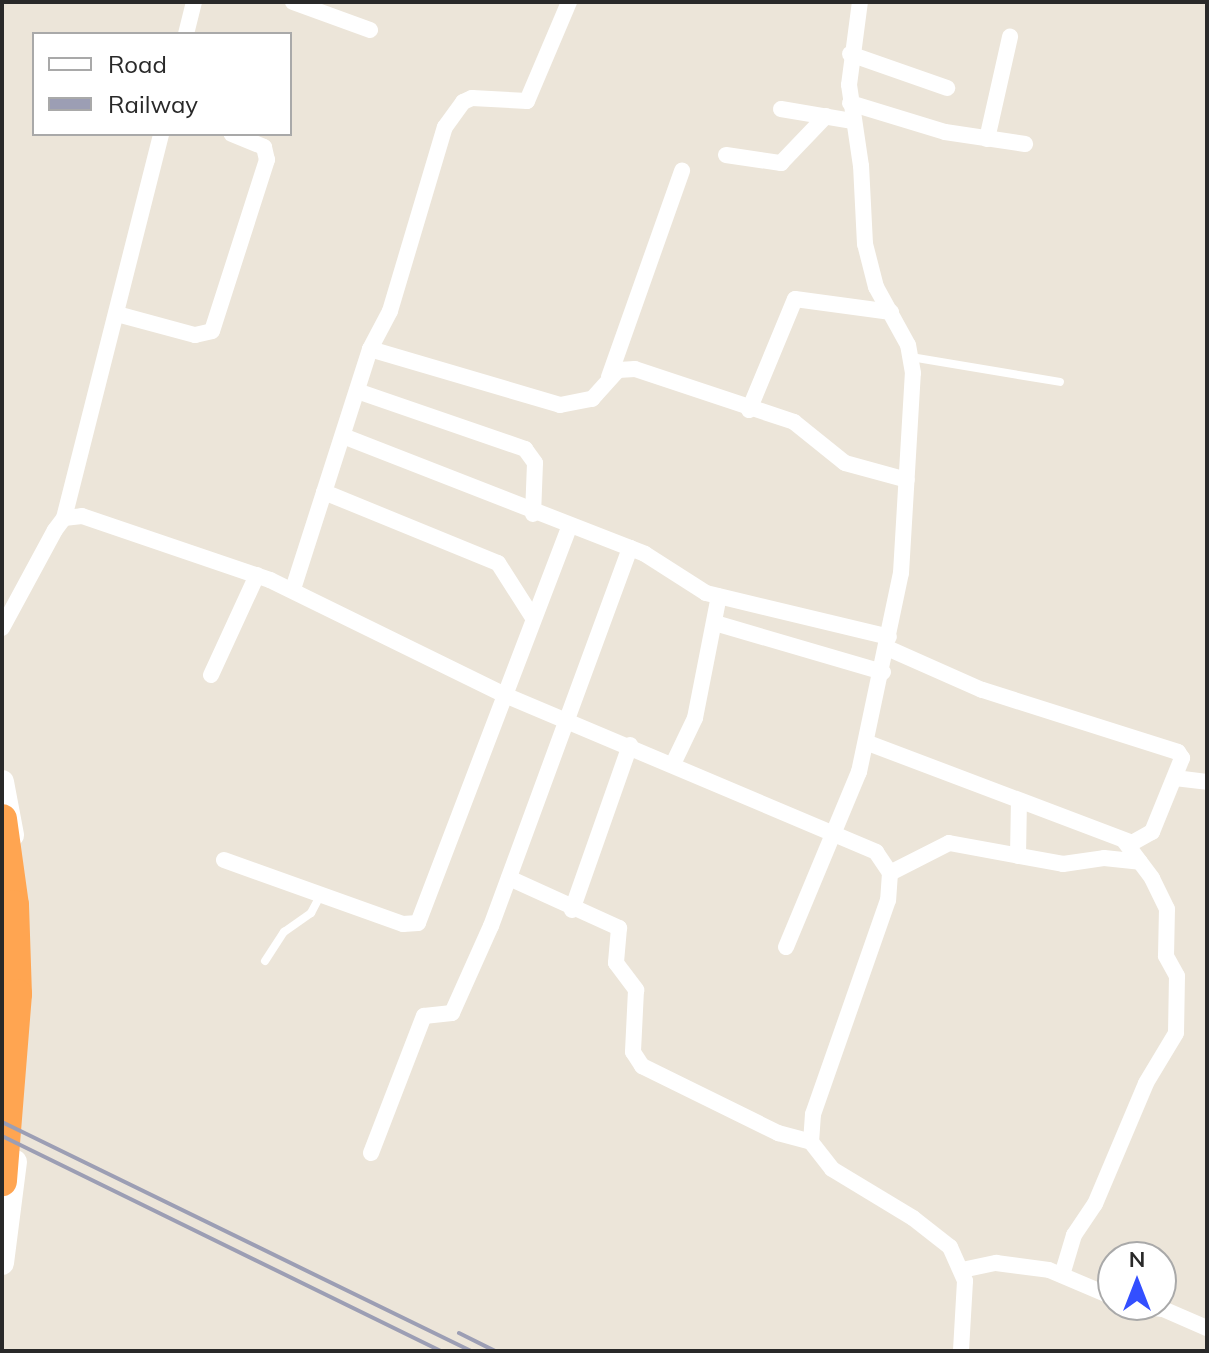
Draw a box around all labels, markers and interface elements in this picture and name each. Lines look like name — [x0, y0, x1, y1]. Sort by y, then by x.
legend — [32, 32, 292, 136]
text: Road — [108, 49, 167, 79]
text: Railway — [108, 89, 198, 119]
north arrow — [1097, 1241, 1177, 1321]
text: N — [1129, 1245, 1145, 1273]

